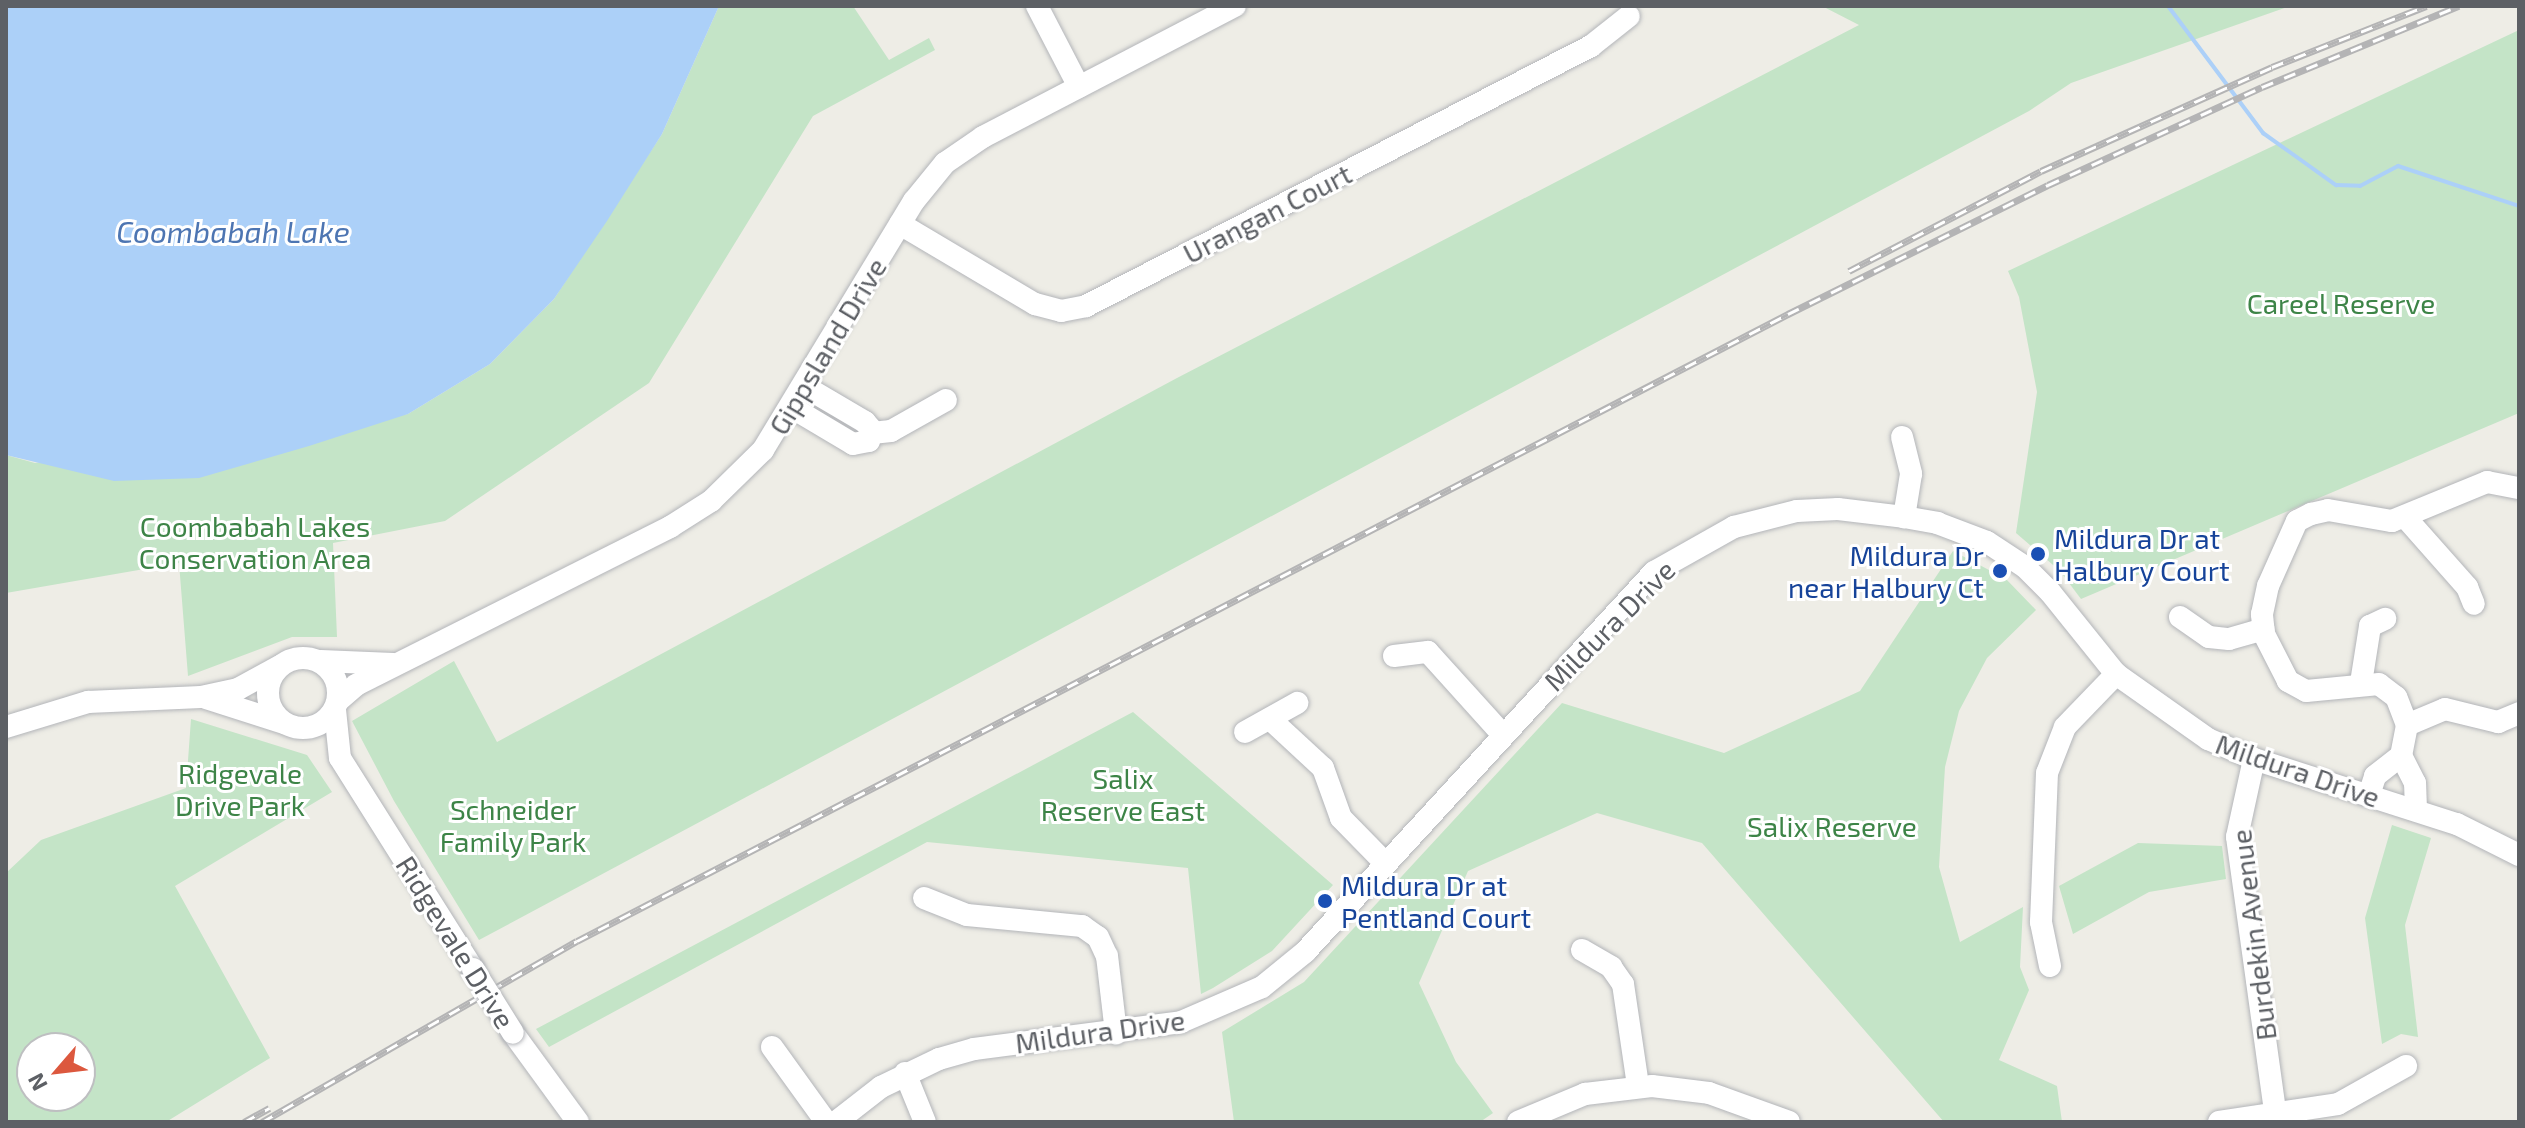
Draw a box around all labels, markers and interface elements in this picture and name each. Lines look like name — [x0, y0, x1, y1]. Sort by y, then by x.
street label: Urangan Court — [1177, 156, 1357, 270]
water label: Coombabah Lake — [116, 213, 350, 249]
street label: Gippsland Drive — [761, 252, 893, 440]
park label: Careel Reserve — [2246, 286, 2436, 320]
park label: Coombabah Lakes Conservation Area — [138, 509, 372, 575]
place label: Mildura Dr at Halbury Court — [2054, 521, 2230, 587]
place label: Mildura Dr near Halbury Ct — [1787, 538, 1984, 604]
marker: Mildura Dr at Halbury Court — [2029, 545, 2047, 563]
street label: Mildura Drive — [1537, 553, 1681, 697]
marker: Mildura Dr near Halbury Ct — [1991, 562, 2009, 580]
street label: Mildura Drive — [2212, 726, 2384, 814]
park label: Ridgevale Drive Park — [175, 756, 305, 822]
park label: Salix Reserve East — [1041, 761, 1205, 827]
park label: Schneider Family Park — [439, 792, 587, 858]
park label: Salix Reserve — [1747, 809, 1917, 843]
street label: Burdekin Avenue — [2223, 827, 2283, 1043]
street label: Ridgevale Drive — [390, 850, 522, 1034]
place label: Mildura Dr at Pentland Court — [1341, 868, 1531, 934]
marker: Mildura Dr at Pentland Court — [1316, 892, 1334, 910]
street label: Mildura Drive — [1013, 1002, 1187, 1060]
north arrow — [16, 1032, 96, 1112]
text: N — [21, 1069, 52, 1095]

